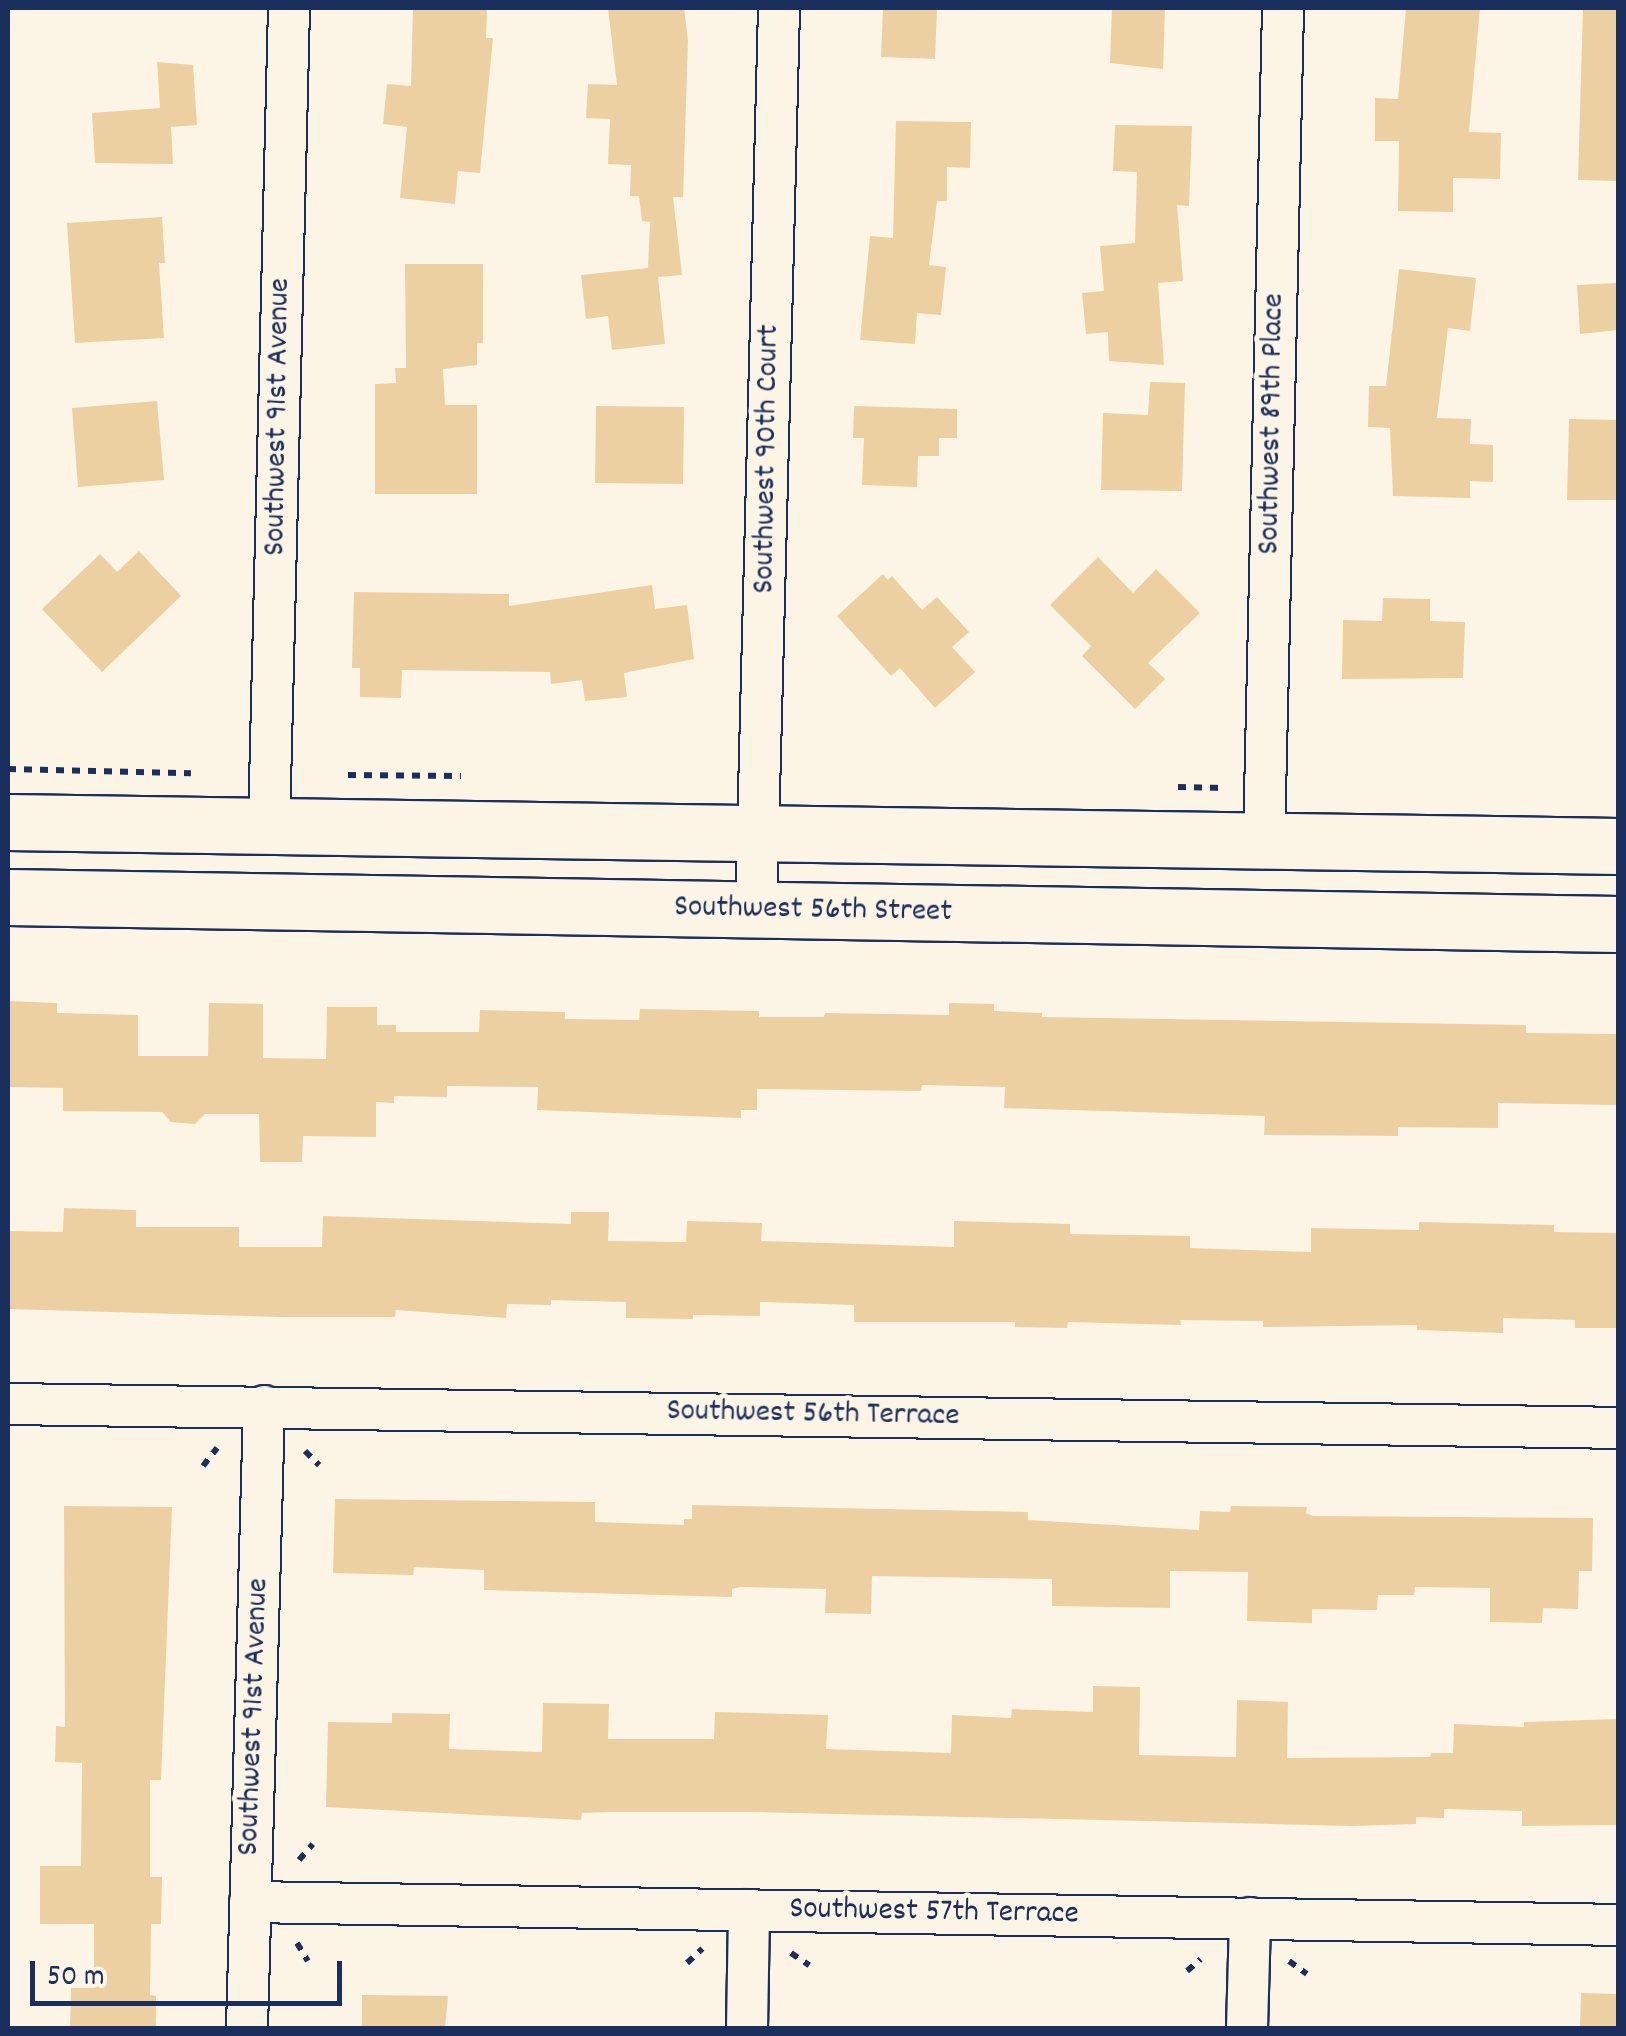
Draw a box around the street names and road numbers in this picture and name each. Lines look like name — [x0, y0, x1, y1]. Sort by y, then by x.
street label: Southwest 91st Avenue — [257, 278, 301, 556]
street label: Southwest 89th Place — [1252, 293, 1294, 555]
street label: Southwest 90th Court — [746, 324, 790, 594]
street label: Southwest 56th Street — [674, 889, 952, 933]
street label: Southwest 56th Terrace — [666, 1393, 960, 1437]
street label: Southwest 91st Avenue — [231, 1578, 279, 1856]
street label: Southwest 57th Terrace — [789, 1891, 1079, 1935]

